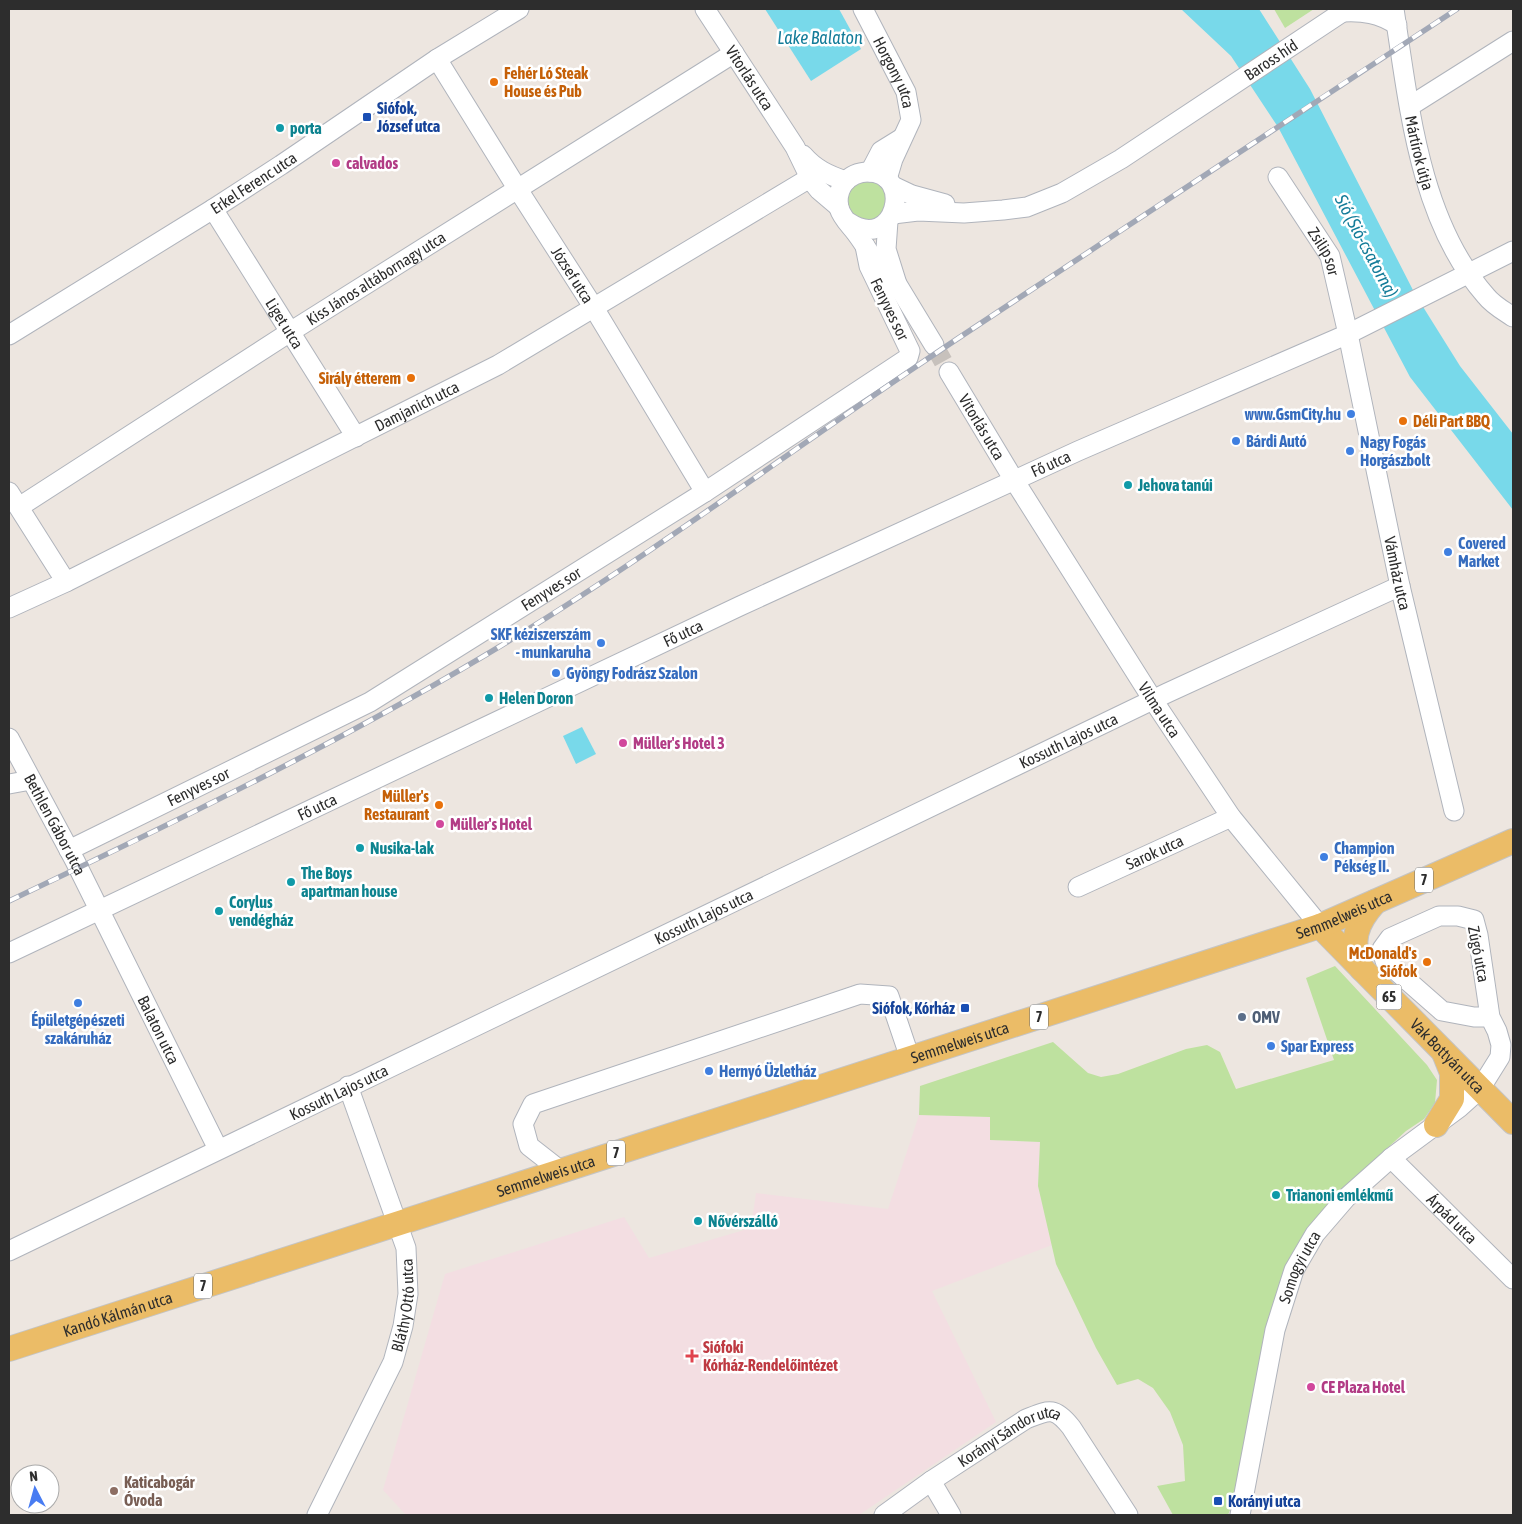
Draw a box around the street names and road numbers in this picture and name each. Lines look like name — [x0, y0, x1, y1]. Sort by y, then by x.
street label: Horgony utca — [870, 34, 918, 110]
street label: Baross híd — [1241, 36, 1301, 84]
street label: Vitorlás utca — [722, 42, 777, 113]
street label: Mártírok útja — [1402, 114, 1437, 192]
street label: Erkel Ferenc utca — [207, 148, 300, 217]
street label: Zsilip sor — [1305, 224, 1343, 277]
street label: Kiss János altábornagy utca — [303, 228, 449, 328]
street label: József utca — [548, 243, 597, 306]
street label: Fenyves sor — [866, 275, 913, 344]
street label: Liget utca — [262, 295, 307, 352]
street label: Damjanich utca — [371, 377, 462, 435]
street label: Vitorlás utca — [955, 391, 1009, 463]
street label: Fő utca — [1028, 447, 1073, 480]
street label: Vámház utca — [1381, 535, 1414, 612]
street label: Fenyves sor — [518, 563, 584, 614]
street label: Fő utca — [660, 616, 706, 650]
street label: Vilma utca — [1135, 679, 1184, 741]
street label: Kossuth Lajos utca — [1016, 709, 1121, 772]
street label: Fenyves sor — [164, 763, 233, 809]
street label: Bethlen Gábor utca — [21, 771, 89, 878]
street label: Fő utca — [294, 790, 340, 824]
street label: Sarok utca — [1123, 831, 1186, 873]
road number: 7 — [1415, 868, 1433, 892]
street label: Kossuth Lajos utca — [651, 885, 756, 948]
street label: Semmelweis utca — [1294, 887, 1395, 942]
street label: Zúgó utca — [1464, 924, 1493, 984]
road number: 65 — [1376, 984, 1402, 1010]
street label: Balaton utca — [134, 992, 183, 1067]
road number: 7 — [1030, 1004, 1048, 1030]
street label: Vak Bottyán utca — [1407, 1015, 1488, 1097]
street label: Semmelweis utca — [908, 1018, 1011, 1066]
street label: Kossuth Lajos utca — [287, 1061, 391, 1123]
road number: 7 — [607, 1140, 625, 1166]
street label: Semmelweis utca — [494, 1152, 597, 1200]
street label: Árpád utca — [1423, 1190, 1481, 1247]
street label: Somogyi utca — [1275, 1228, 1324, 1305]
street label: Bláthy Ottó utca — [387, 1258, 417, 1354]
road number: 7 — [194, 1274, 212, 1298]
street label: Kandó Kálmán utca — [61, 1288, 174, 1340]
street label: Korányi Sándor utca — [954, 1403, 1065, 1470]

